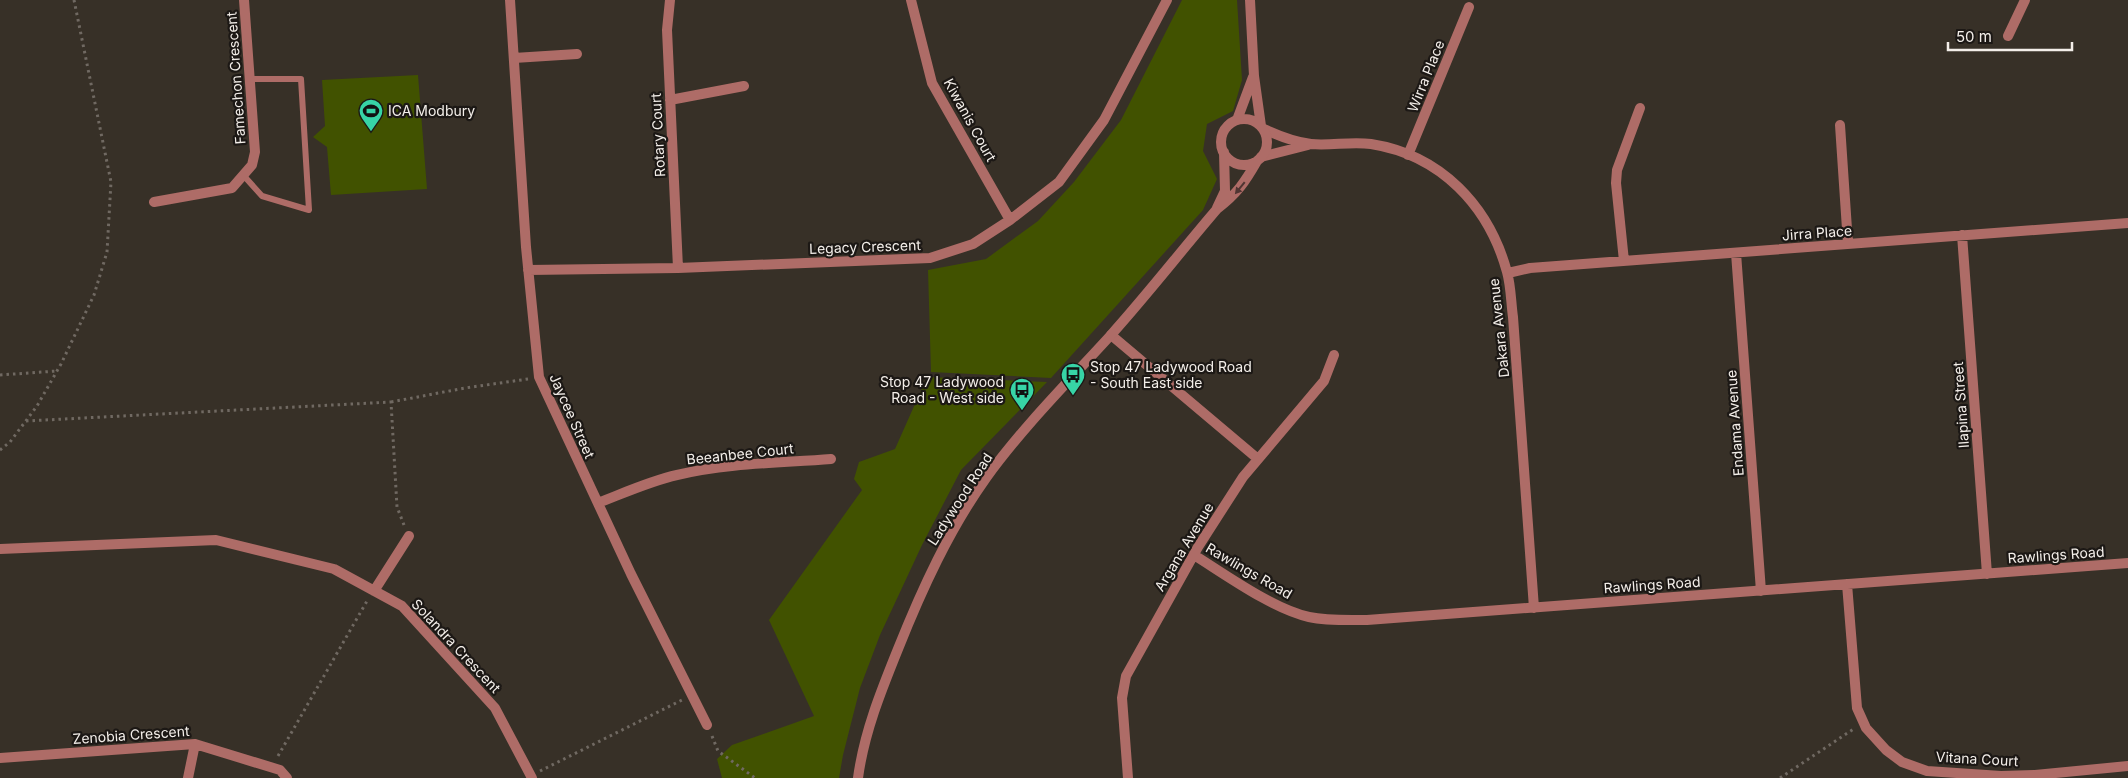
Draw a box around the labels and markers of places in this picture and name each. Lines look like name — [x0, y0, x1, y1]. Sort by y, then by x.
sports icon: ICA Modbury — [358, 98, 384, 132]
place label: ICA Modbury — [388, 102, 475, 119]
place label: Stop 47 Ladywood Road - South East side — [1090, 358, 1252, 391]
bus stop icon: Stop 47 Ladywood Road - South East side — [1060, 362, 1086, 396]
place label: Stop 47 Ladywood Road - West side — [880, 373, 1004, 406]
bus stop icon: Stop 47 Ladywood Road - West side — [1009, 377, 1035, 411]

